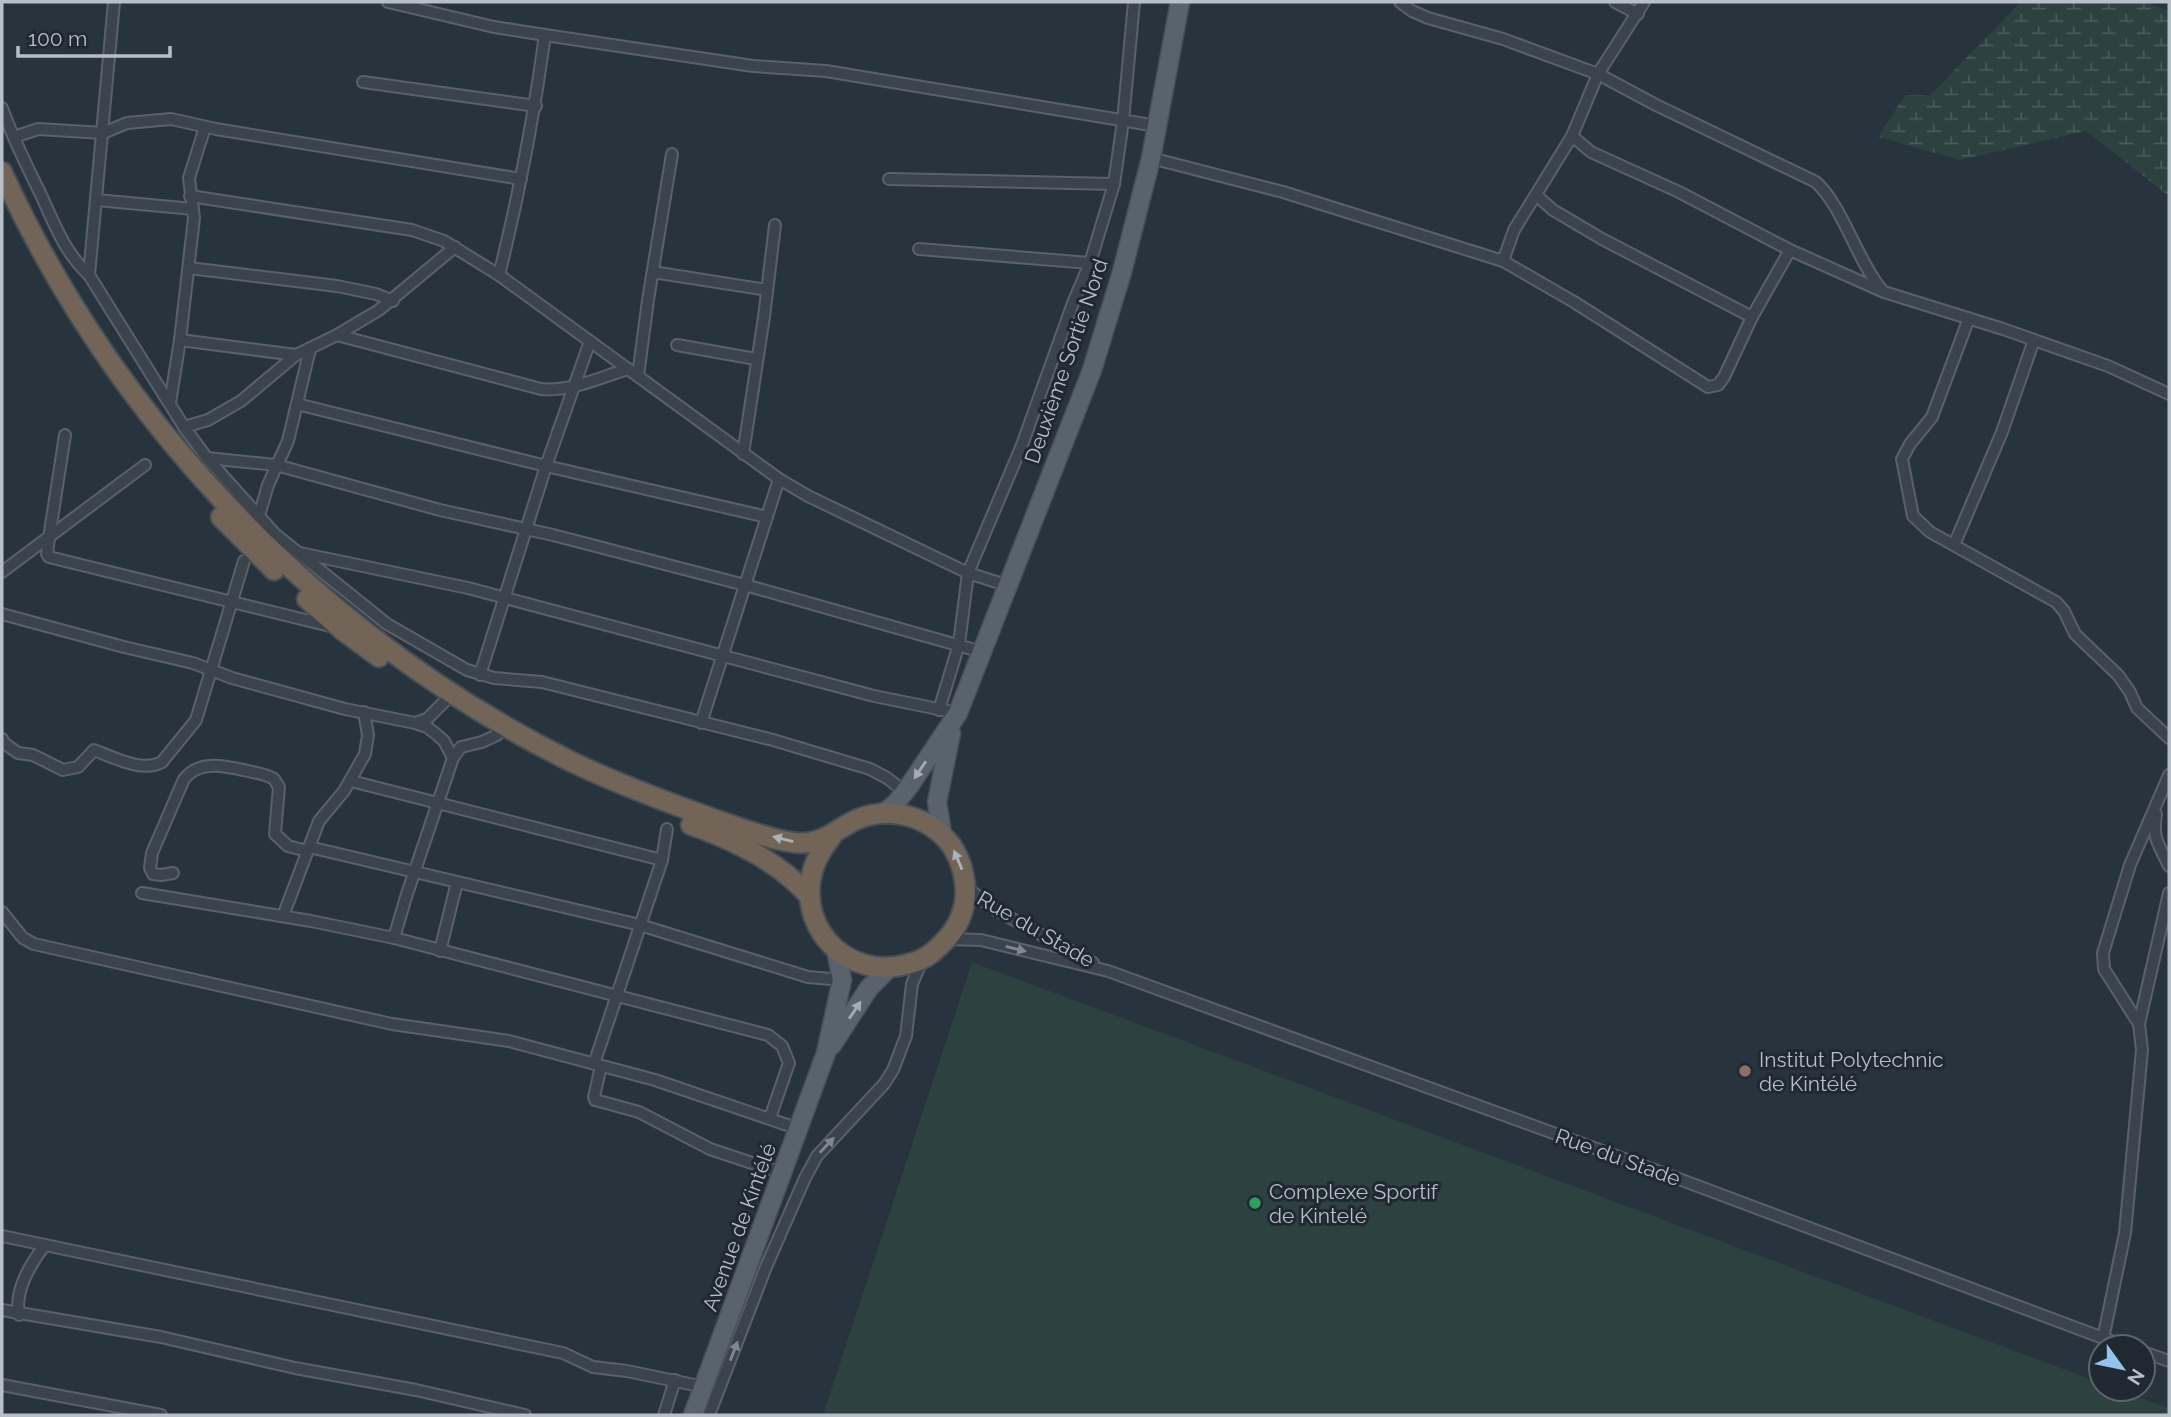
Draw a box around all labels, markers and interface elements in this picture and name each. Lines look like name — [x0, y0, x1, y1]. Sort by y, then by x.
scale bar — [18, 14, 170, 58]
text: 100 m — [28, 26, 87, 51]
street label: Deuxième Sortie Nord — [1019, 255, 1113, 467]
one-way arrow — [914, 760, 927, 780]
one-way arrow — [772, 833, 794, 844]
one-way arrow — [952, 849, 963, 870]
street label: Rue du Stade — [973, 885, 1099, 973]
one-way arrow — [1005, 944, 1027, 955]
one-way arrow — [848, 1001, 862, 1019]
place label: Institut Polytechnic de Kintélé — [1759, 1047, 1944, 1096]
marker: Institut Polytechnic de Kintélé — [1737, 1063, 1753, 1079]
street label: Rue du Stade — [1552, 1123, 1684, 1191]
one-way arrow — [819, 1136, 835, 1154]
street label: Avenue de Kintélé — [697, 1139, 781, 1315]
place label: Complexe Sportif de Kintelé — [1269, 1179, 1439, 1228]
marker: Complexe Sportif de Kintelé — [1247, 1195, 1263, 1211]
north arrow — [2087, 1333, 2157, 1403]
one-way arrow — [728, 1341, 739, 1362]
text: N — [2123, 1365, 2149, 1389]

